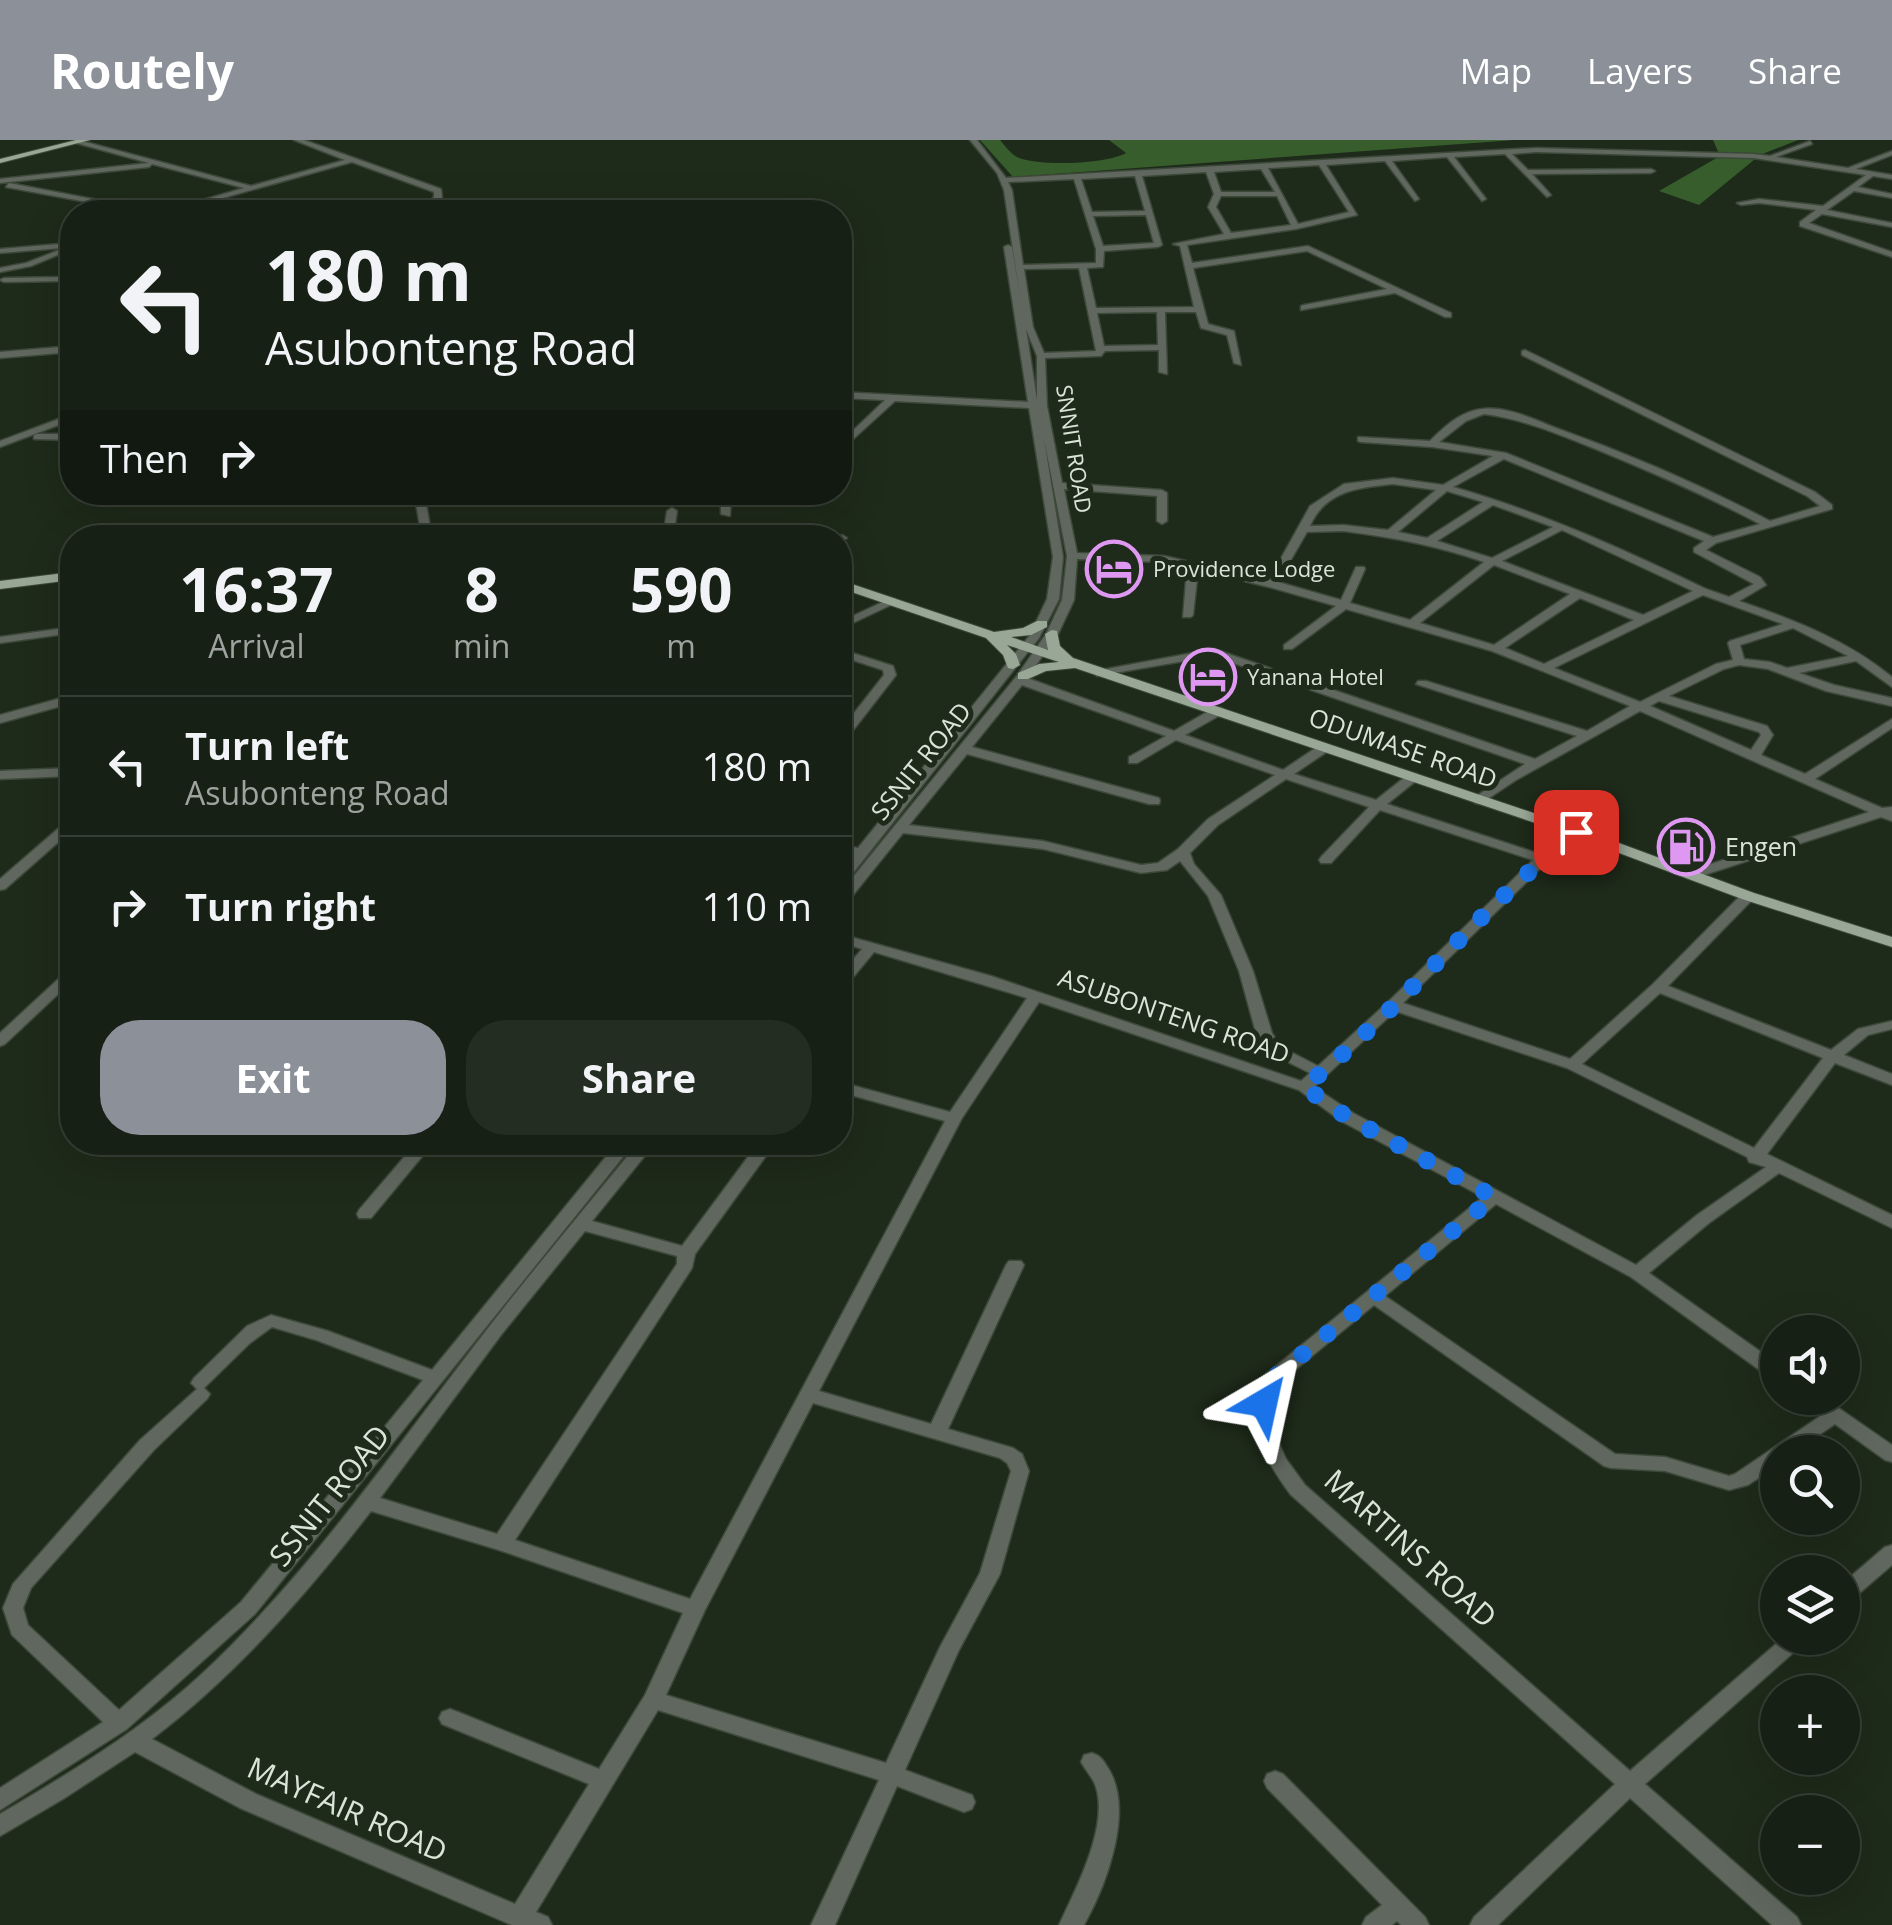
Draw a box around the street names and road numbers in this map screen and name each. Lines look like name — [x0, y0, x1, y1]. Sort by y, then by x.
street label: SNNIT ROAD — [1050, 382, 1100, 515]
street label: SSNIT ROAD — [862, 694, 978, 826]
street label: ODUMASE ROAD — [1305, 699, 1502, 795]
street label: ASUBONTENG ROAD — [1054, 960, 1294, 1071]
street label: SSNIT ROAD — [259, 1416, 399, 1574]
street label: MARTINS ROAD — [1316, 1459, 1506, 1636]
street label: MAYFAIR ROAD — [241, 1746, 454, 1871]

